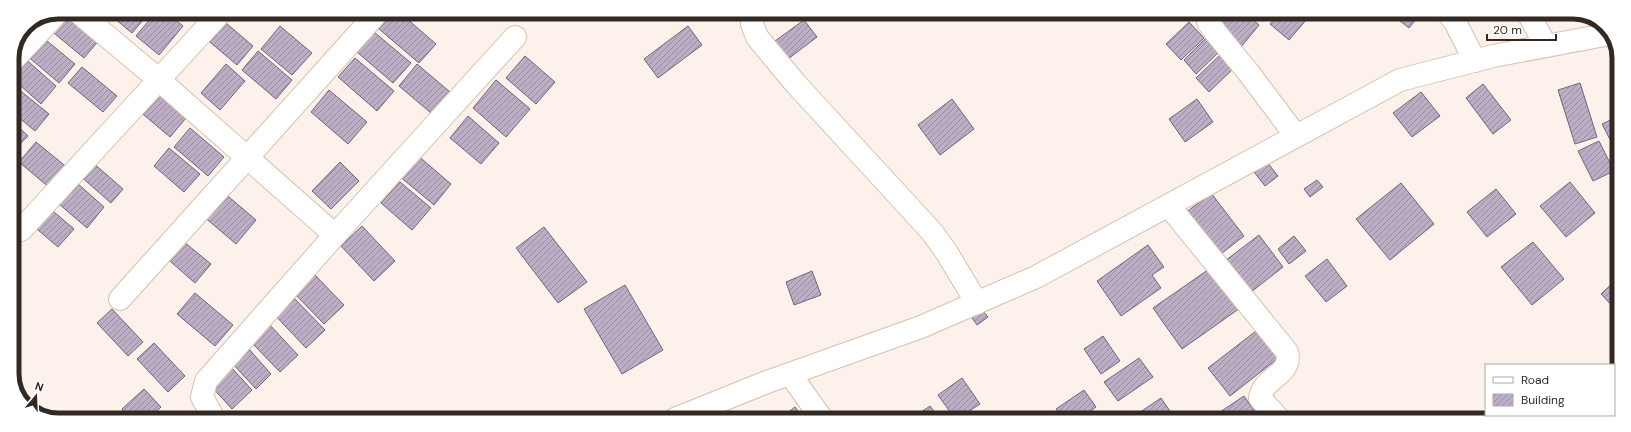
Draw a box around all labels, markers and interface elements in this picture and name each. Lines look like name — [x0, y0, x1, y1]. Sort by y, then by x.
scale bar — [1487, 16, 1556, 42]
text: 20 m — [1493, 22, 1522, 38]
legend — [1485, 364, 1615, 416]
text: Road — [1521, 372, 1549, 388]
north arrow — [16, 376, 56, 416]
text: N — [33, 379, 45, 394]
text: Building — [1521, 392, 1565, 408]

